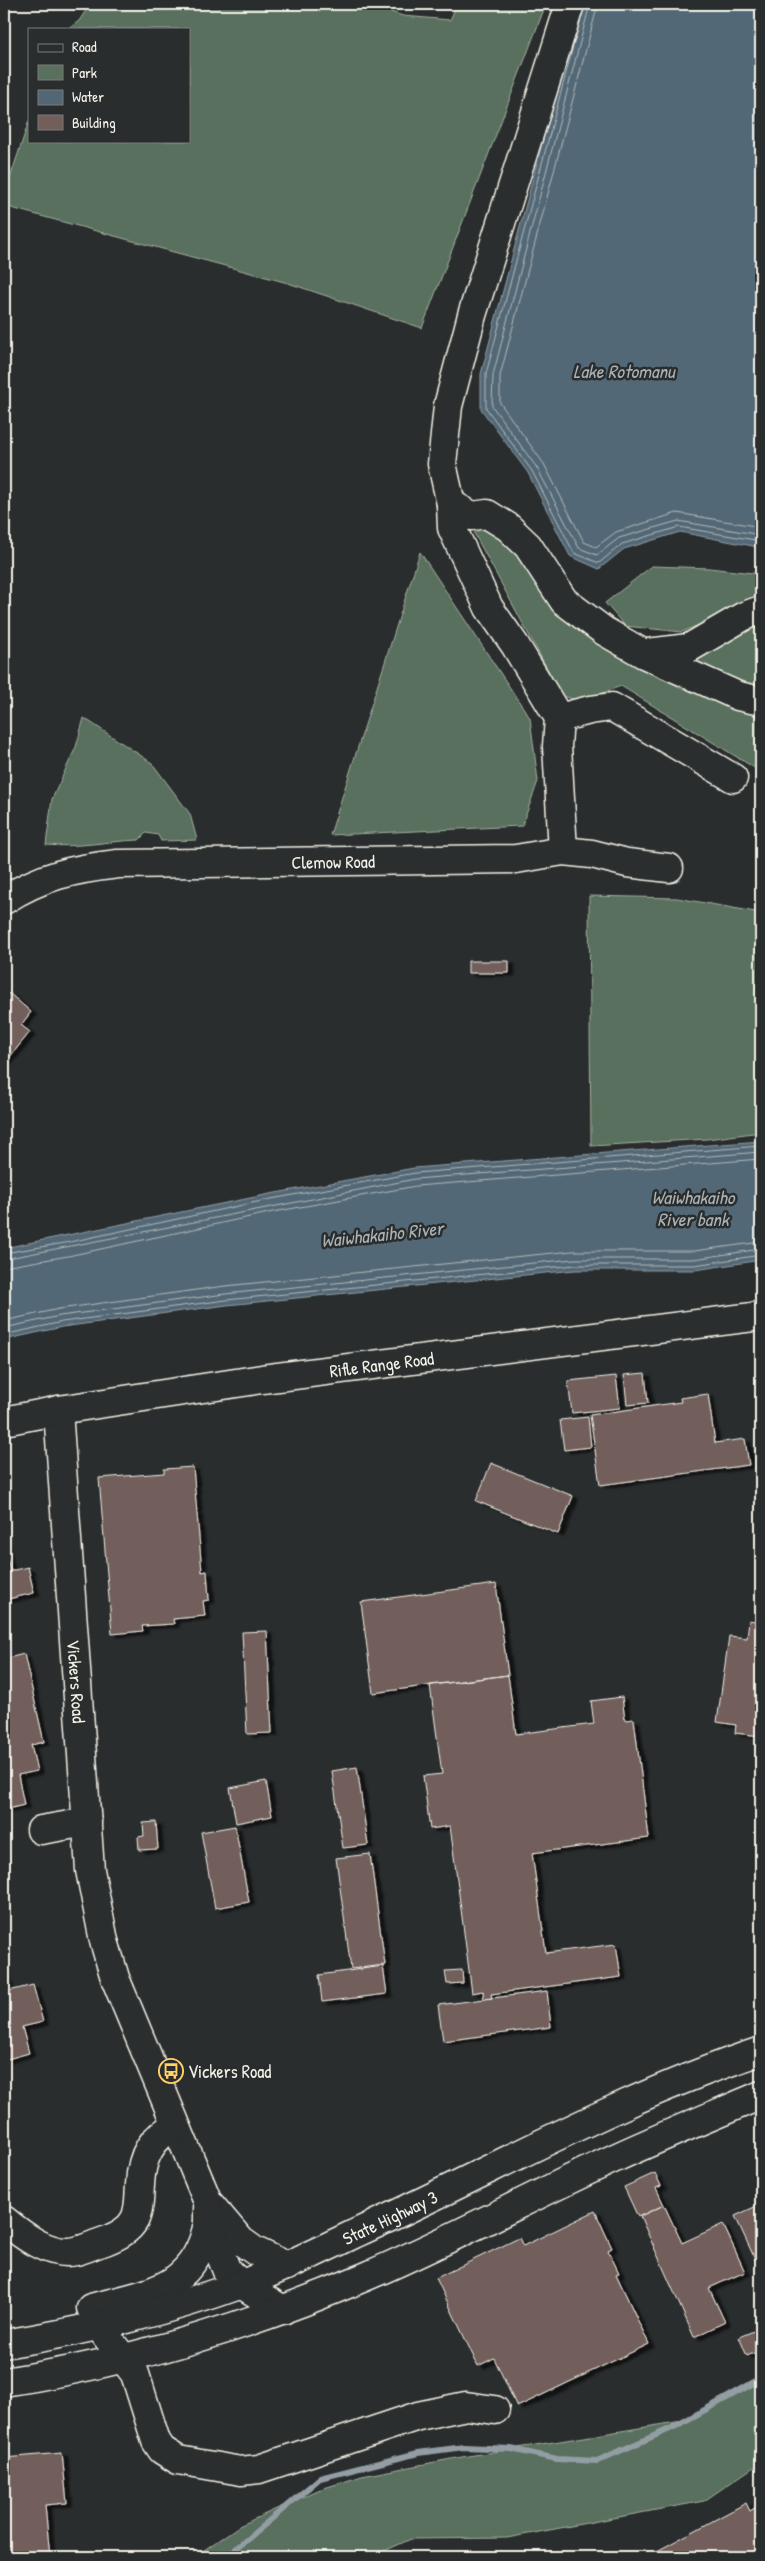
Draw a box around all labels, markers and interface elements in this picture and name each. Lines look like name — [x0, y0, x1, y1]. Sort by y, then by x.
legend — [28, 28, 190, 142]
text: Road — [72, 36, 97, 57]
text: Park — [72, 62, 97, 83]
text: Water — [72, 86, 104, 107]
text: Building — [72, 112, 116, 133]
water label: Lake Rotomanu — [573, 358, 676, 384]
street label: Clemow Road — [291, 848, 375, 874]
water label: Waiwhakaiho River bank — [652, 1184, 736, 1232]
water label: Waiwhakaiho River — [320, 1214, 447, 1253]
street label: Rifle Range Road — [328, 1345, 435, 1383]
street label: Vickers Road — [62, 1639, 92, 1724]
bus stop icon: Vickers Road — [158, 2058, 184, 2084]
place label: Vickers Road — [188, 2059, 271, 2084]
street label: State Highway 3 — [338, 2184, 441, 2250]

